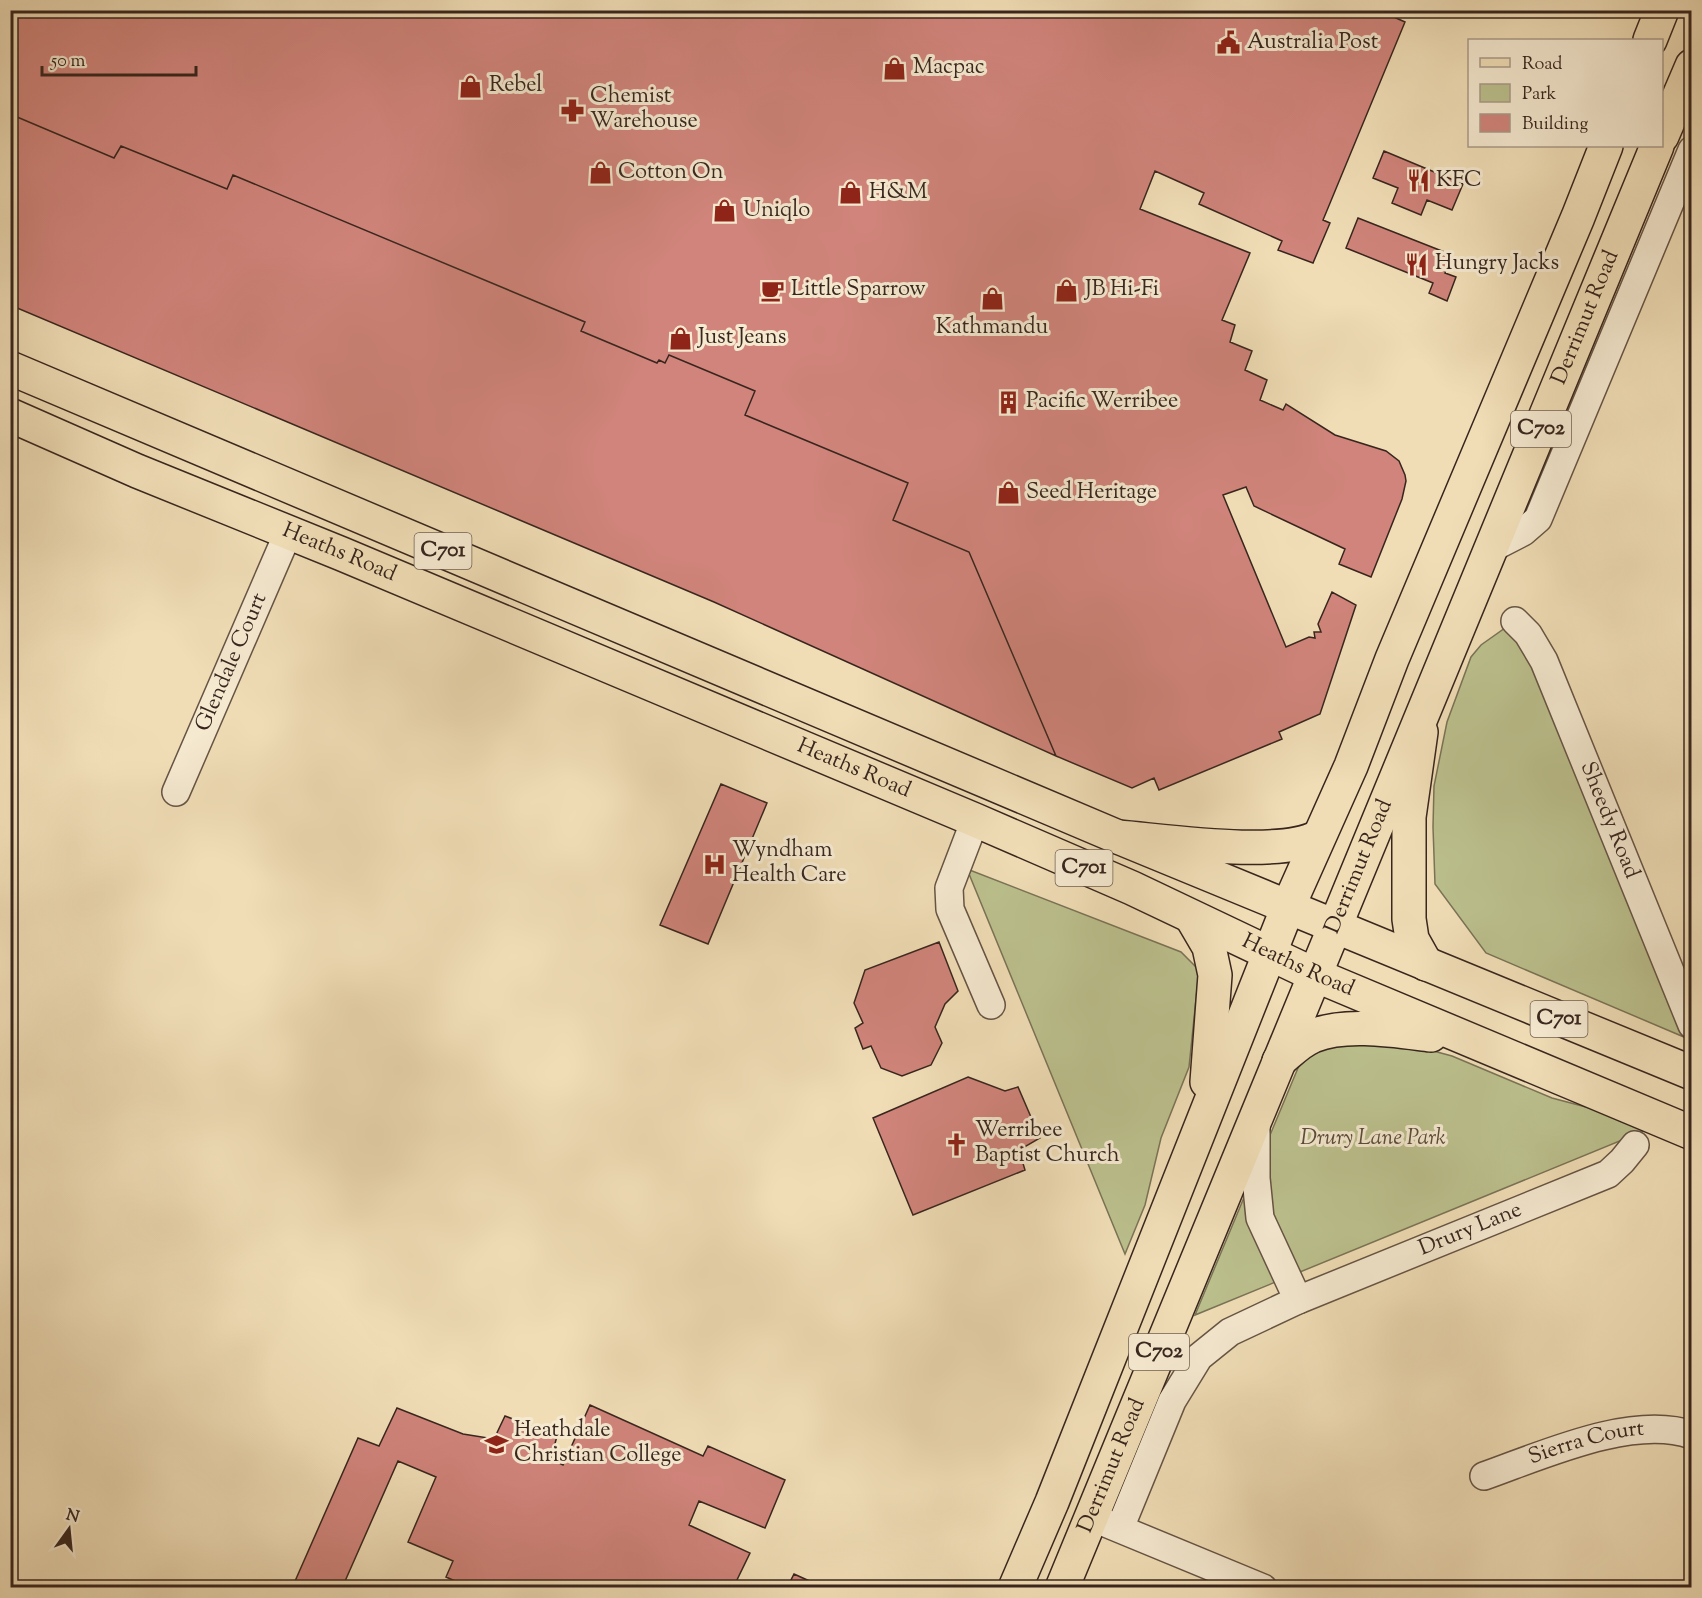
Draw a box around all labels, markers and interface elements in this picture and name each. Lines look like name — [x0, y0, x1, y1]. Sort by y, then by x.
place label: Australia Post — [1247, 27, 1379, 59]
public building icon: Australia Post — [1216, 30, 1242, 56]
scale bar — [42, 39, 196, 77]
legend — [1468, 39, 1663, 147]
text: 50 m — [50, 49, 86, 75]
place label: Macpac — [913, 52, 985, 84]
text: Road — [1522, 52, 1562, 78]
shop icon: Macpac — [882, 55, 908, 81]
place label: Rebel — [489, 70, 543, 102]
shop icon: Rebel — [458, 73, 484, 99]
place label: Chemist Warehouse — [590, 81, 698, 138]
text: Park — [1522, 82, 1557, 108]
pharmacy icon: Chemist Warehouse — [559, 97, 585, 123]
text: Building — [1522, 112, 1588, 138]
place label: Cotton On — [618, 157, 724, 189]
shop icon: Cotton On — [587, 160, 613, 186]
place label: KFC — [1436, 165, 1482, 197]
restaurant icon: KFC — [1405, 168, 1431, 194]
place label: H&M — [869, 177, 927, 209]
shop icon: H&M — [838, 180, 864, 206]
place label: Uniqlo — [743, 195, 810, 227]
shop icon: Uniqlo — [712, 198, 738, 224]
street label: Derrimut Road — [1544, 246, 1628, 390]
place label: Hungry Jacks — [1435, 248, 1559, 280]
restaurant icon: Hungry Jacks — [1404, 251, 1430, 277]
place label: Little Sparrow — [791, 274, 926, 306]
place label: JB Hi-Fi — [1084, 274, 1159, 306]
cafe icon: Little Sparrow — [760, 277, 786, 303]
shop icon: JB Hi-Fi — [1054, 277, 1080, 303]
shop icon: Kathmandu — [979, 286, 1005, 312]
place label: Kathmandu — [936, 312, 1048, 344]
place label: Just Jeans — [697, 322, 786, 354]
shop icon: Just Jeans — [667, 325, 693, 351]
place label: Pacific Werribee — [1026, 386, 1178, 418]
building icon: Pacific Werribee — [995, 389, 1021, 415]
road number: C702 — [1511, 411, 1571, 447]
place label: Seed Heritage — [1026, 477, 1157, 509]
shop icon: Seed Heritage — [995, 480, 1021, 506]
street label: Heaths Road — [277, 515, 401, 591]
road number: C701 — [414, 533, 472, 569]
street label: Glendale Court — [188, 588, 276, 737]
street label: Heaths Road — [792, 731, 916, 807]
street label: Sheedy Road — [1571, 757, 1647, 884]
street label: Derrimut Road — [1317, 795, 1402, 939]
place label: Wyndham Health Care — [732, 835, 847, 892]
road number: C701 — [1056, 850, 1112, 886]
hospital icon: Wyndham Health Care — [701, 851, 727, 877]
street label: Heaths Road — [1236, 926, 1359, 1006]
road number: C701 — [1530, 1001, 1588, 1037]
place label: Werribee Baptist Church — [975, 1115, 1120, 1172]
park label: Drury Lane Park — [1300, 1123, 1446, 1155]
church icon: Werribee Baptist Church — [944, 1131, 970, 1157]
street label: Drury Lane — [1414, 1195, 1527, 1265]
road number: C702 — [1129, 1334, 1189, 1370]
street label: Derrimut Road — [1070, 1394, 1154, 1538]
street label: Sierra Court — [1524, 1414, 1646, 1474]
place label: Heathdale Christian College — [514, 1415, 681, 1472]
school or university icon: Heathdale Christian College — [483, 1431, 509, 1457]
north arrow — [39, 1499, 99, 1559]
text: N — [63, 1504, 82, 1530]

